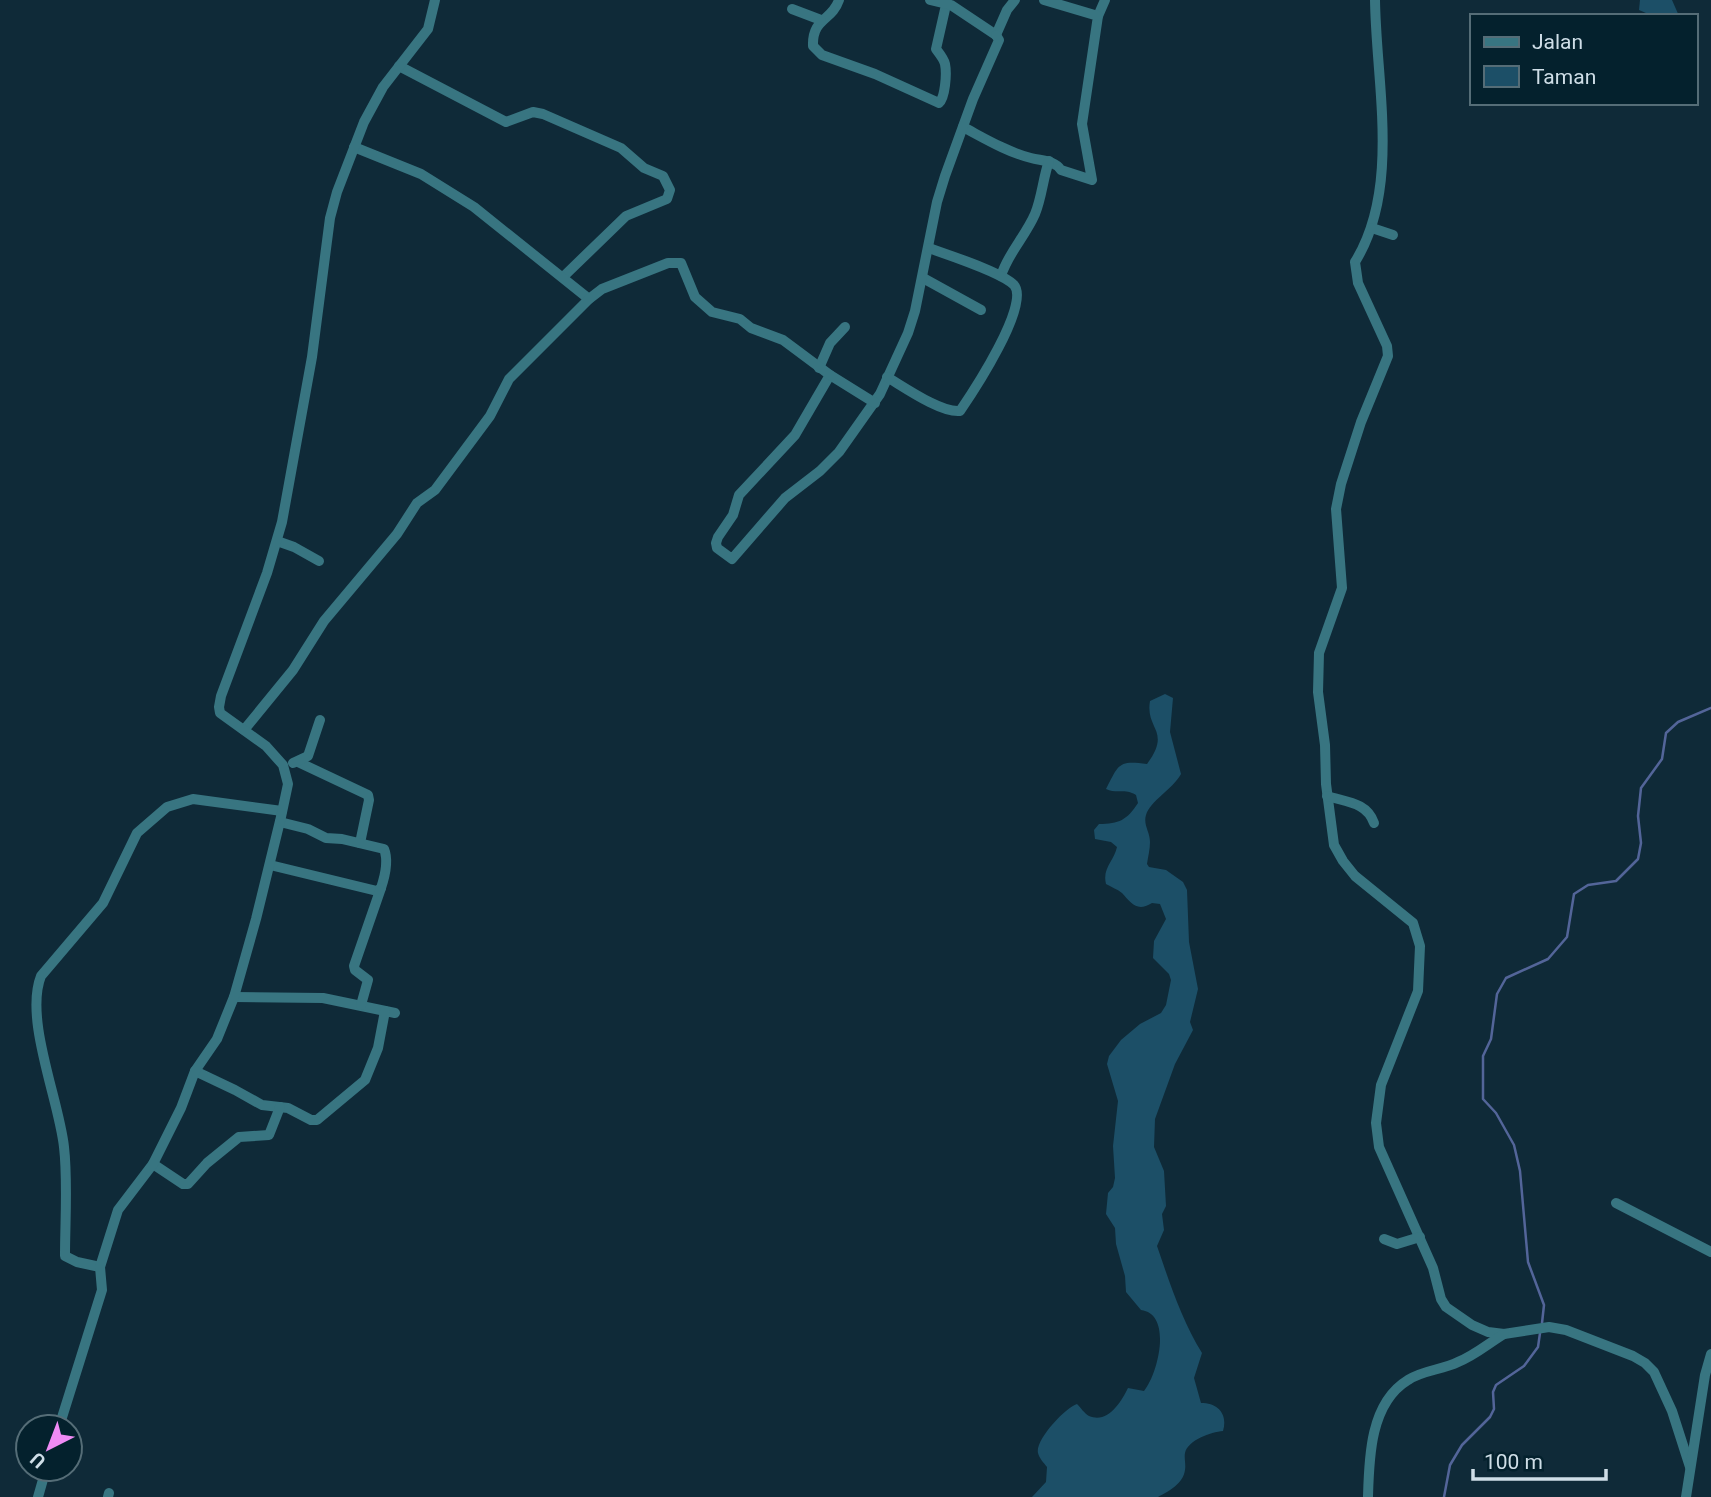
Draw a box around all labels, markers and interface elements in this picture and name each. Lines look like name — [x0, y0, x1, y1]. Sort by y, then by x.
legend — [1470, 14, 1697, 105]
text: Jalan — [1532, 30, 1583, 54]
text: Taman — [1532, 65, 1596, 89]
north arrow — [14, 1413, 84, 1483]
scale bar — [1473, 1438, 1606, 1482]
text: U — [26, 1448, 50, 1473]
text: 100 m — [1484, 1450, 1543, 1474]

